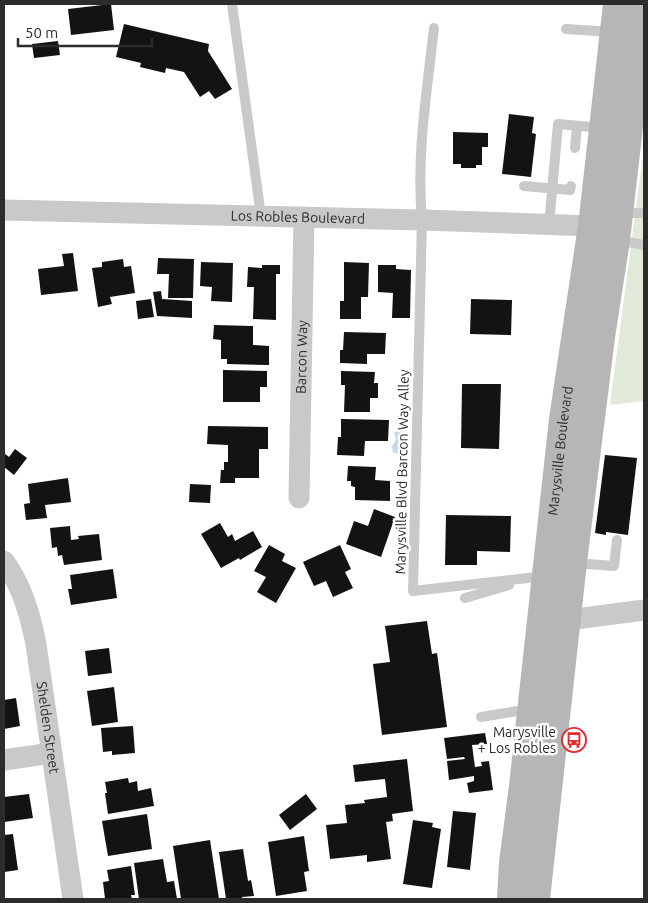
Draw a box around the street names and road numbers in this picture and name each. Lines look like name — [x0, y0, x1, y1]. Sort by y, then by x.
street label: Los Robles Boulevard — [231, 207, 365, 227]
street label: Barcon Way — [293, 320, 310, 394]
street label: Marysville Blvd Barcon Way Alley — [392, 369, 412, 575]
street label: Marysville Boulevard — [545, 385, 576, 516]
street label: Shelden Street — [34, 680, 63, 775]

